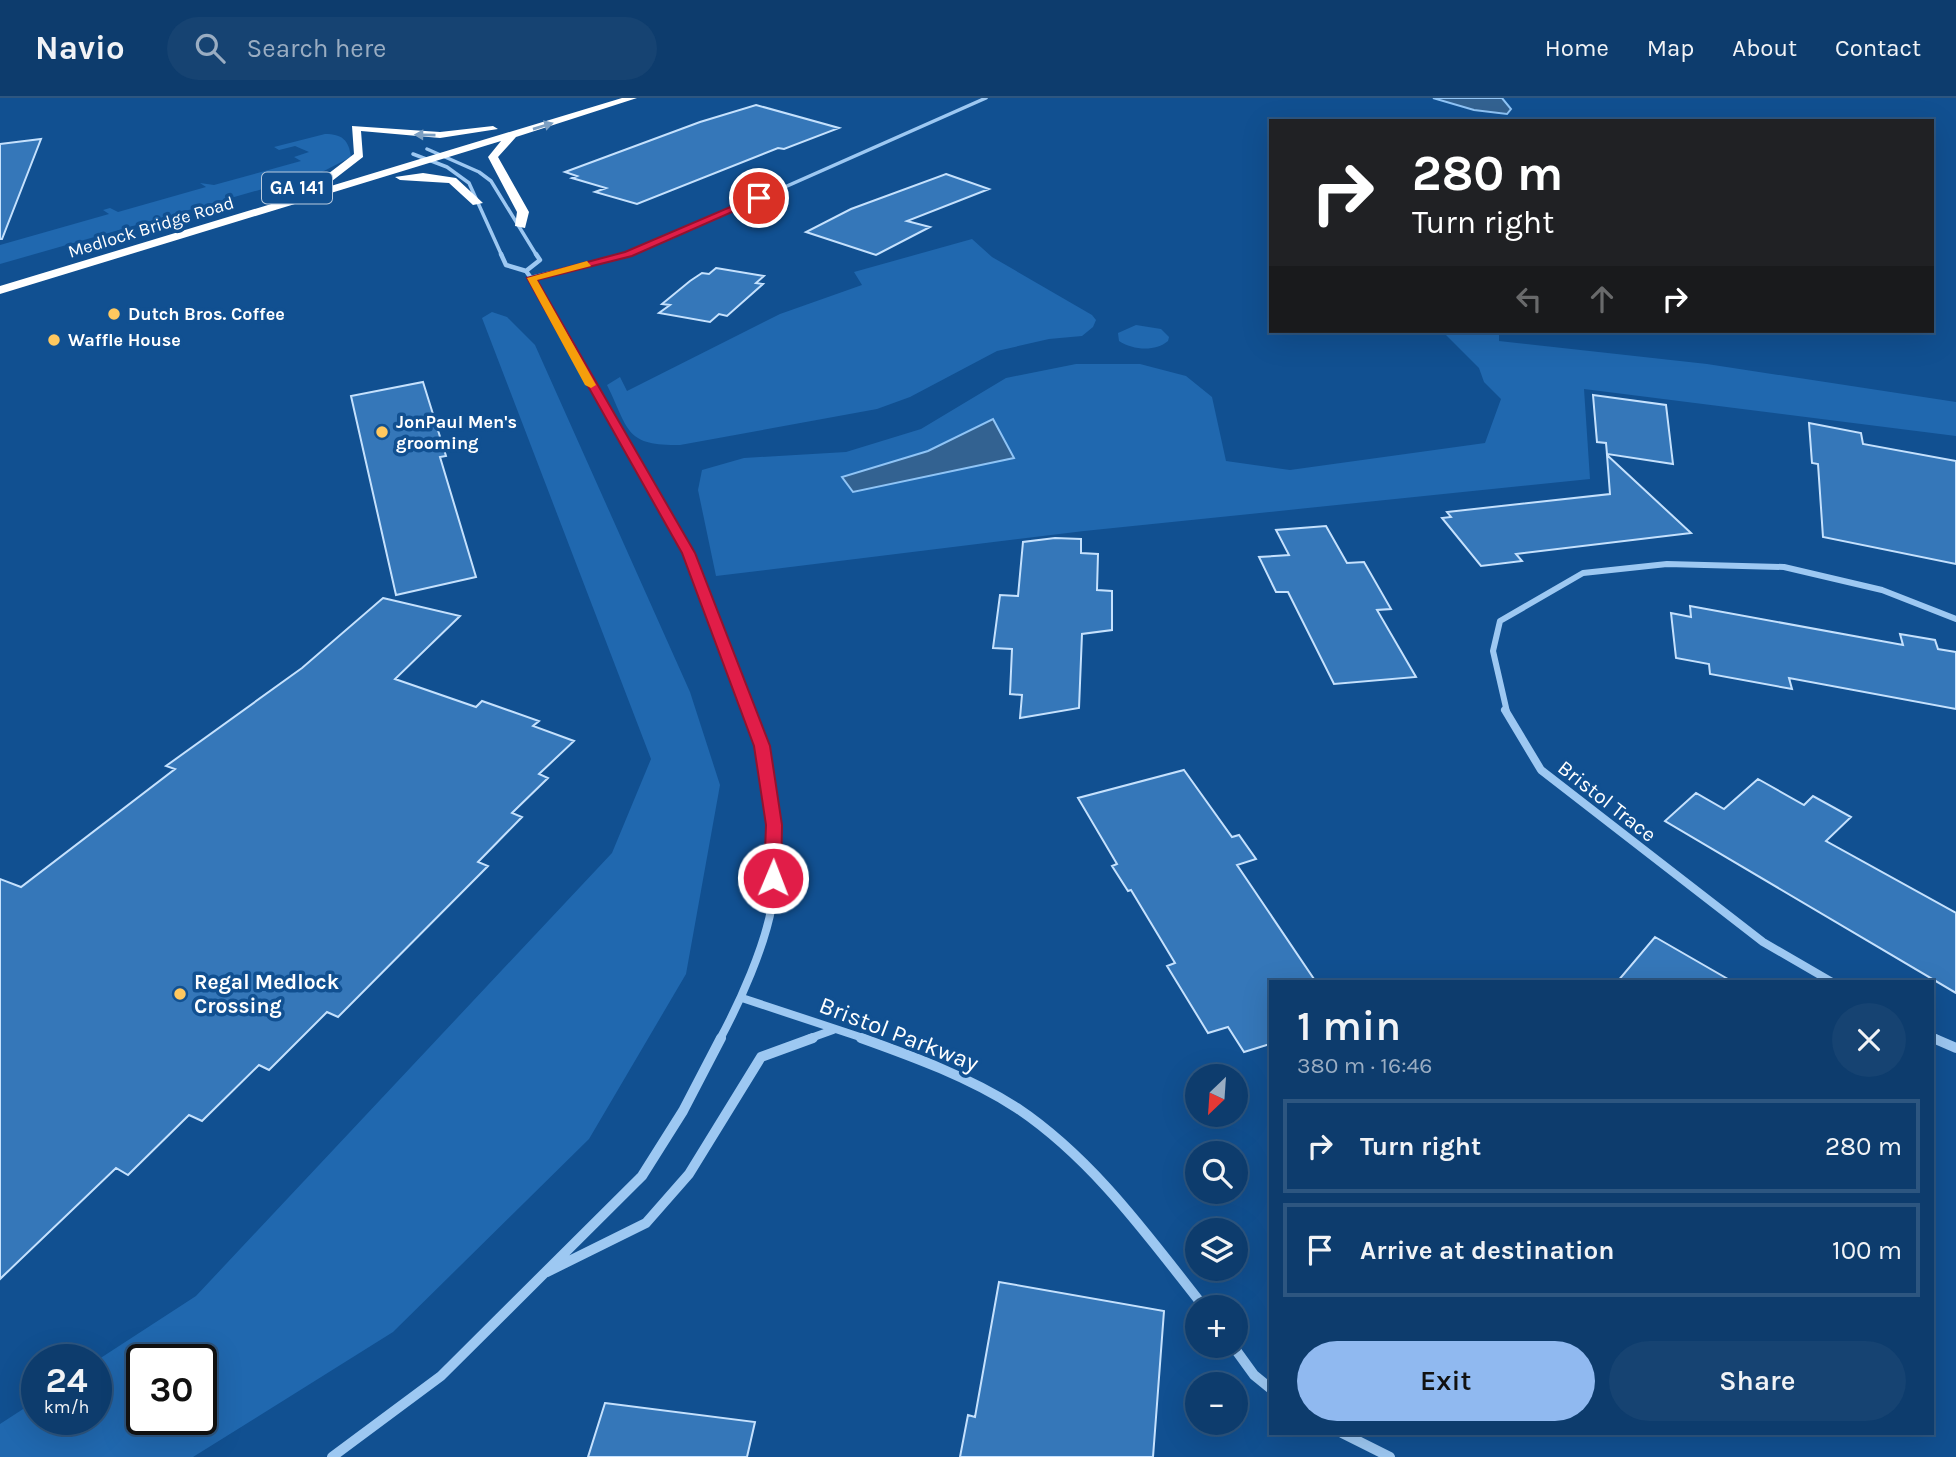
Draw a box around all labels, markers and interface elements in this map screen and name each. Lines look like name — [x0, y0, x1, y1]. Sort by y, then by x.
search box — [167, 17, 657, 80]
text: Navio — [35, 29, 125, 67]
icon: search — [191, 29, 229, 67]
text: Search here — [247, 33, 386, 64]
text: Home — [1545, 34, 1609, 62]
text: Map — [1647, 34, 1694, 62]
text: About — [1732, 34, 1797, 62]
text: Contact — [1835, 34, 1921, 62]
one-way arrow — [533, 120, 554, 130]
one-way arrow — [413, 129, 435, 141]
text: 280 m — [1412, 145, 1563, 202]
icon: right — [1297, 147, 1388, 238]
pin — [729, 168, 789, 228]
road number: GA 141 — [262, 172, 332, 204]
icon: arrive — [740, 179, 778, 217]
street label: Medlock Bridge Road — [65, 191, 237, 263]
text: Turn right — [1412, 204, 1554, 241]
icon: left — [1510, 280, 1548, 318]
icon: ahead — [1583, 280, 1621, 318]
icon: right — [1656, 280, 1694, 318]
place label: Dutch Bros. Coffee — [128, 303, 285, 325]
marker: Dutch Bros. Coffee — [106, 306, 122, 322]
place label: Waffle House — [68, 329, 181, 351]
marker: Waffle House — [46, 332, 62, 348]
place label: JonPaul Men's grooming — [396, 411, 517, 454]
marker: JonPaul Men's grooming — [374, 424, 390, 440]
street label: Bristol Trace — [1553, 755, 1661, 847]
position arrow — [736, 841, 810, 915]
place label: Regal Medlock Crossing — [194, 970, 340, 1018]
marker: Regal Medlock Crossing — [172, 986, 188, 1002]
street label: Bristol Parkway — [815, 991, 983, 1077]
text: 1 min — [1297, 1001, 1401, 1051]
button: close — [1832, 1003, 1906, 1077]
text: 380 m · 16:46 — [1297, 1052, 1432, 1079]
north arrow — [1185, 1064, 1248, 1127]
map controls — [1185, 1064, 1248, 1435]
icon: right — [1301, 1127, 1339, 1165]
text: Turn right — [1360, 1131, 1481, 1162]
text: 280 m — [1825, 1131, 1902, 1162]
button: search — [1185, 1141, 1248, 1204]
button: layers — [1185, 1218, 1248, 1281]
icon: arrive — [1301, 1231, 1339, 1269]
text: Arrive at destination — [1360, 1235, 1614, 1266]
text: 100 m — [1832, 1235, 1902, 1266]
button: + — [1185, 1295, 1248, 1358]
button: Exit — [1297, 1341, 1595, 1421]
button: Share — [1609, 1341, 1906, 1421]
speed limit sign: 30 — [126, 1344, 217, 1435]
text: 24 — [46, 1360, 88, 1401]
button: − — [1185, 1372, 1248, 1435]
text: km/h — [44, 1396, 89, 1418]

